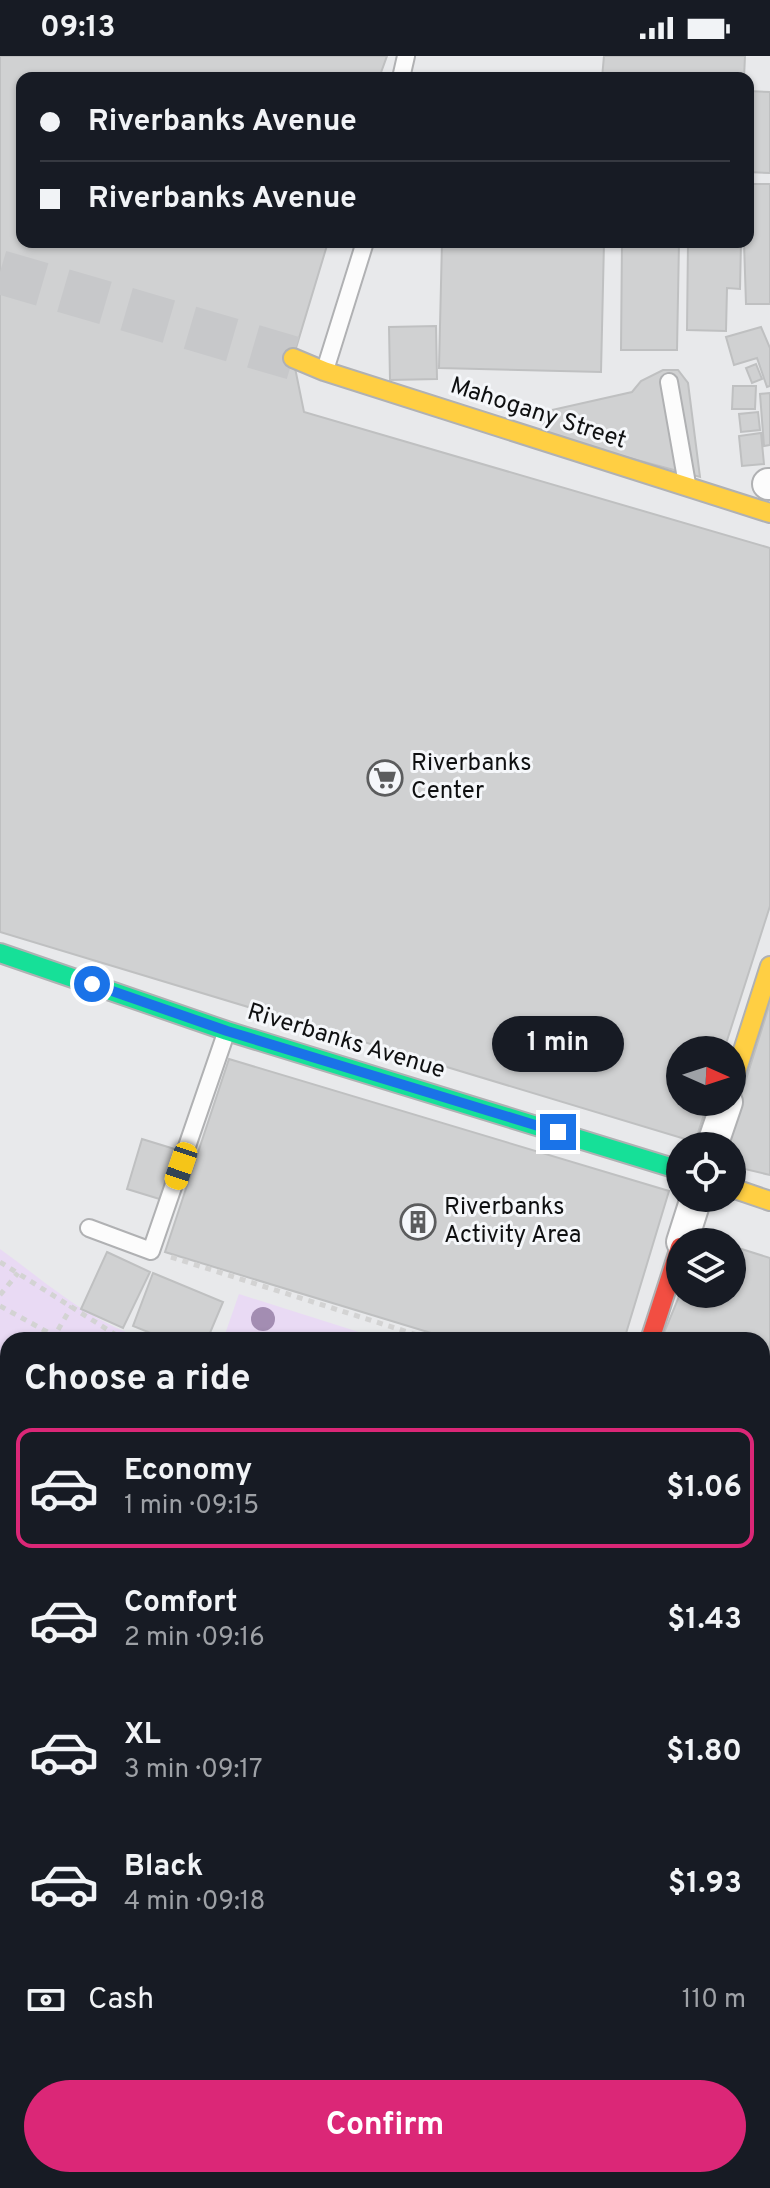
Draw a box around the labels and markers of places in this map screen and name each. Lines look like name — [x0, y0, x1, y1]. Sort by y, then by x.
place label: Riverbanks Center — [411, 749, 531, 807]
supermarket icon: Riverbanks Center — [366, 759, 404, 797]
place label: Riverbanks Activity Area — [444, 1193, 581, 1251]
building icon: Riverbanks Activity Area — [399, 1203, 437, 1241]

